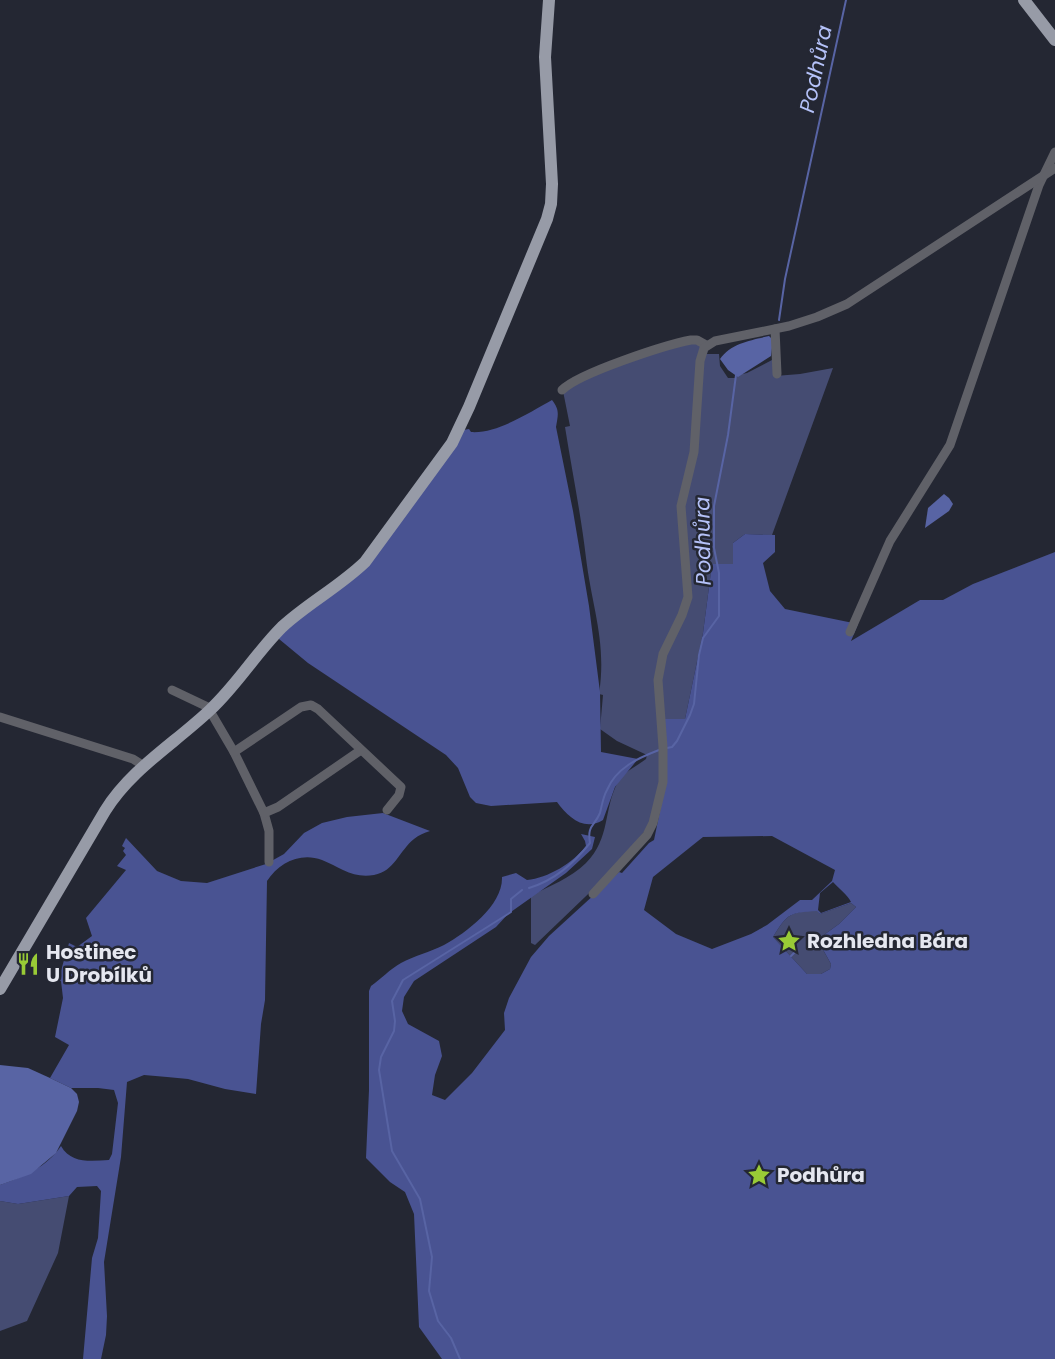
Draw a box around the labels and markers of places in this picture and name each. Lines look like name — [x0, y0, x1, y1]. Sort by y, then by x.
place label: Rozhledna Bára — [807, 927, 968, 955]
place icon: Rozhledna Bára — [776, 928, 802, 954]
place label: Hostinec U Drobílků — [46, 938, 152, 989]
restaurant icon: Hostinec U Drobílků — [15, 951, 41, 977]
place label: Podhůra — [777, 1161, 865, 1189]
place icon: Podhůra — [746, 1162, 772, 1188]

